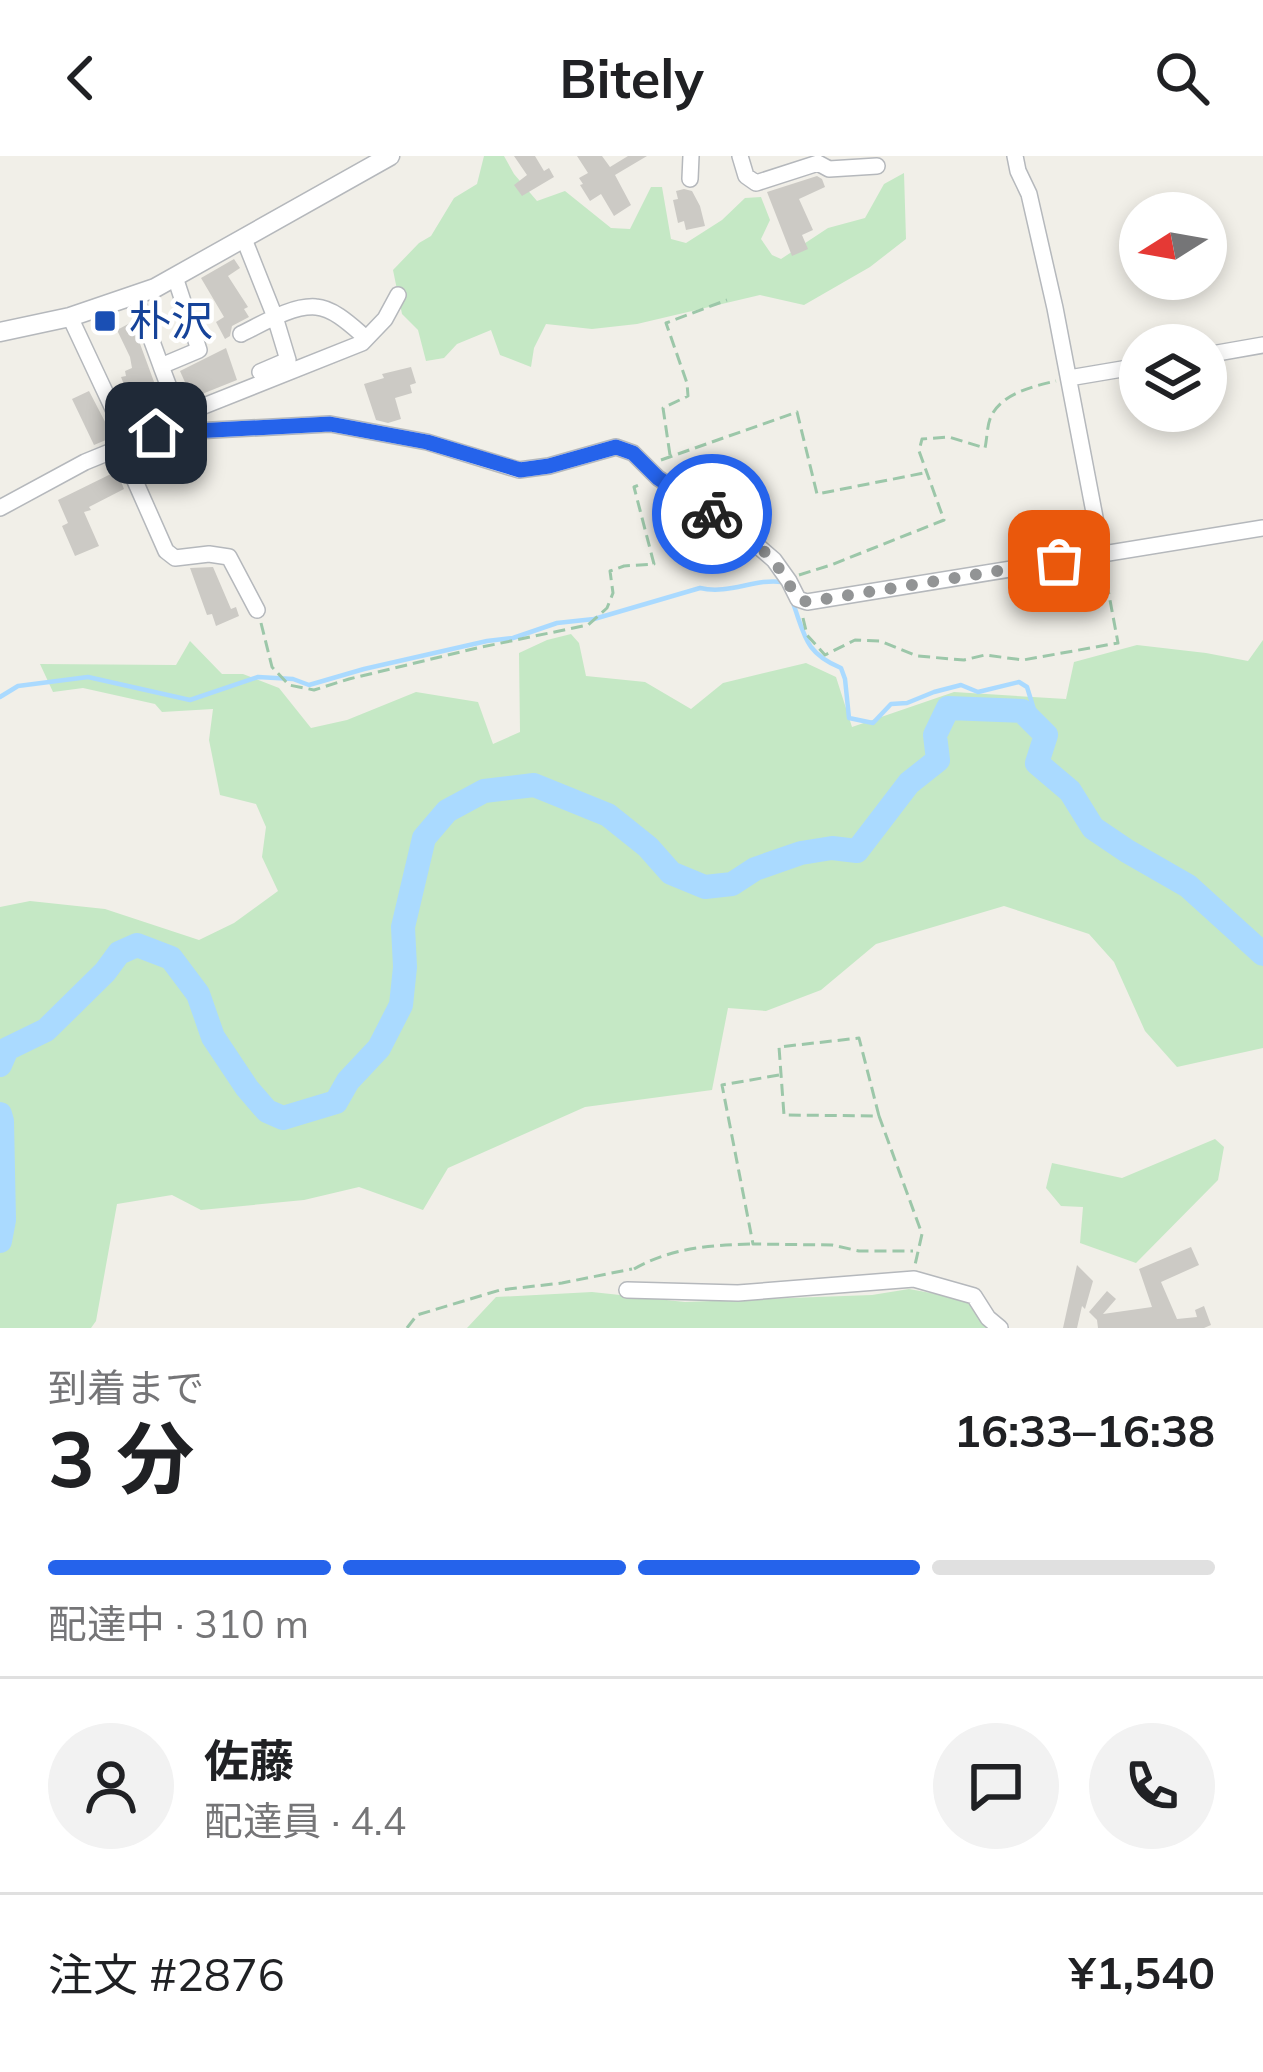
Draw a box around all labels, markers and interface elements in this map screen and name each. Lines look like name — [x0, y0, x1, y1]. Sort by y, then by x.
text: Bitely — [559, 44, 704, 112]
icon: back — [48, 45, 114, 111]
icon: search — [1149, 45, 1215, 111]
north arrow — [1119, 192, 1227, 300]
map controls — [1119, 192, 1227, 432]
place label: 朴沢 — [129, 294, 213, 347]
marker: 朴沢 — [92, 308, 118, 334]
button: layers — [1119, 324, 1227, 432]
pin — [105, 382, 207, 484]
icon: home — [123, 400, 189, 466]
courier — [652, 454, 772, 574]
icon: bike — [679, 481, 745, 547]
pin — [1008, 510, 1110, 612]
icon: bag — [1026, 528, 1092, 594]
text: 到着まで — [48, 1363, 204, 1412]
text: 16:33–16:38 — [954, 1402, 1215, 1458]
text: 3 分 — [48, 1409, 194, 1507]
text: 配達中 · 310 m — [48, 1599, 309, 1648]
button: person — [48, 1723, 174, 1849]
button: chat — [933, 1723, 1059, 1849]
button: phone — [1089, 1723, 1215, 1849]
text: 佐藤 — [204, 1732, 294, 1788]
text: 配達員 · 4.4 — [204, 1796, 406, 1845]
text: ¥1,540 — [1069, 1944, 1215, 2000]
text: 注文 #2876 — [48, 1946, 285, 2002]

